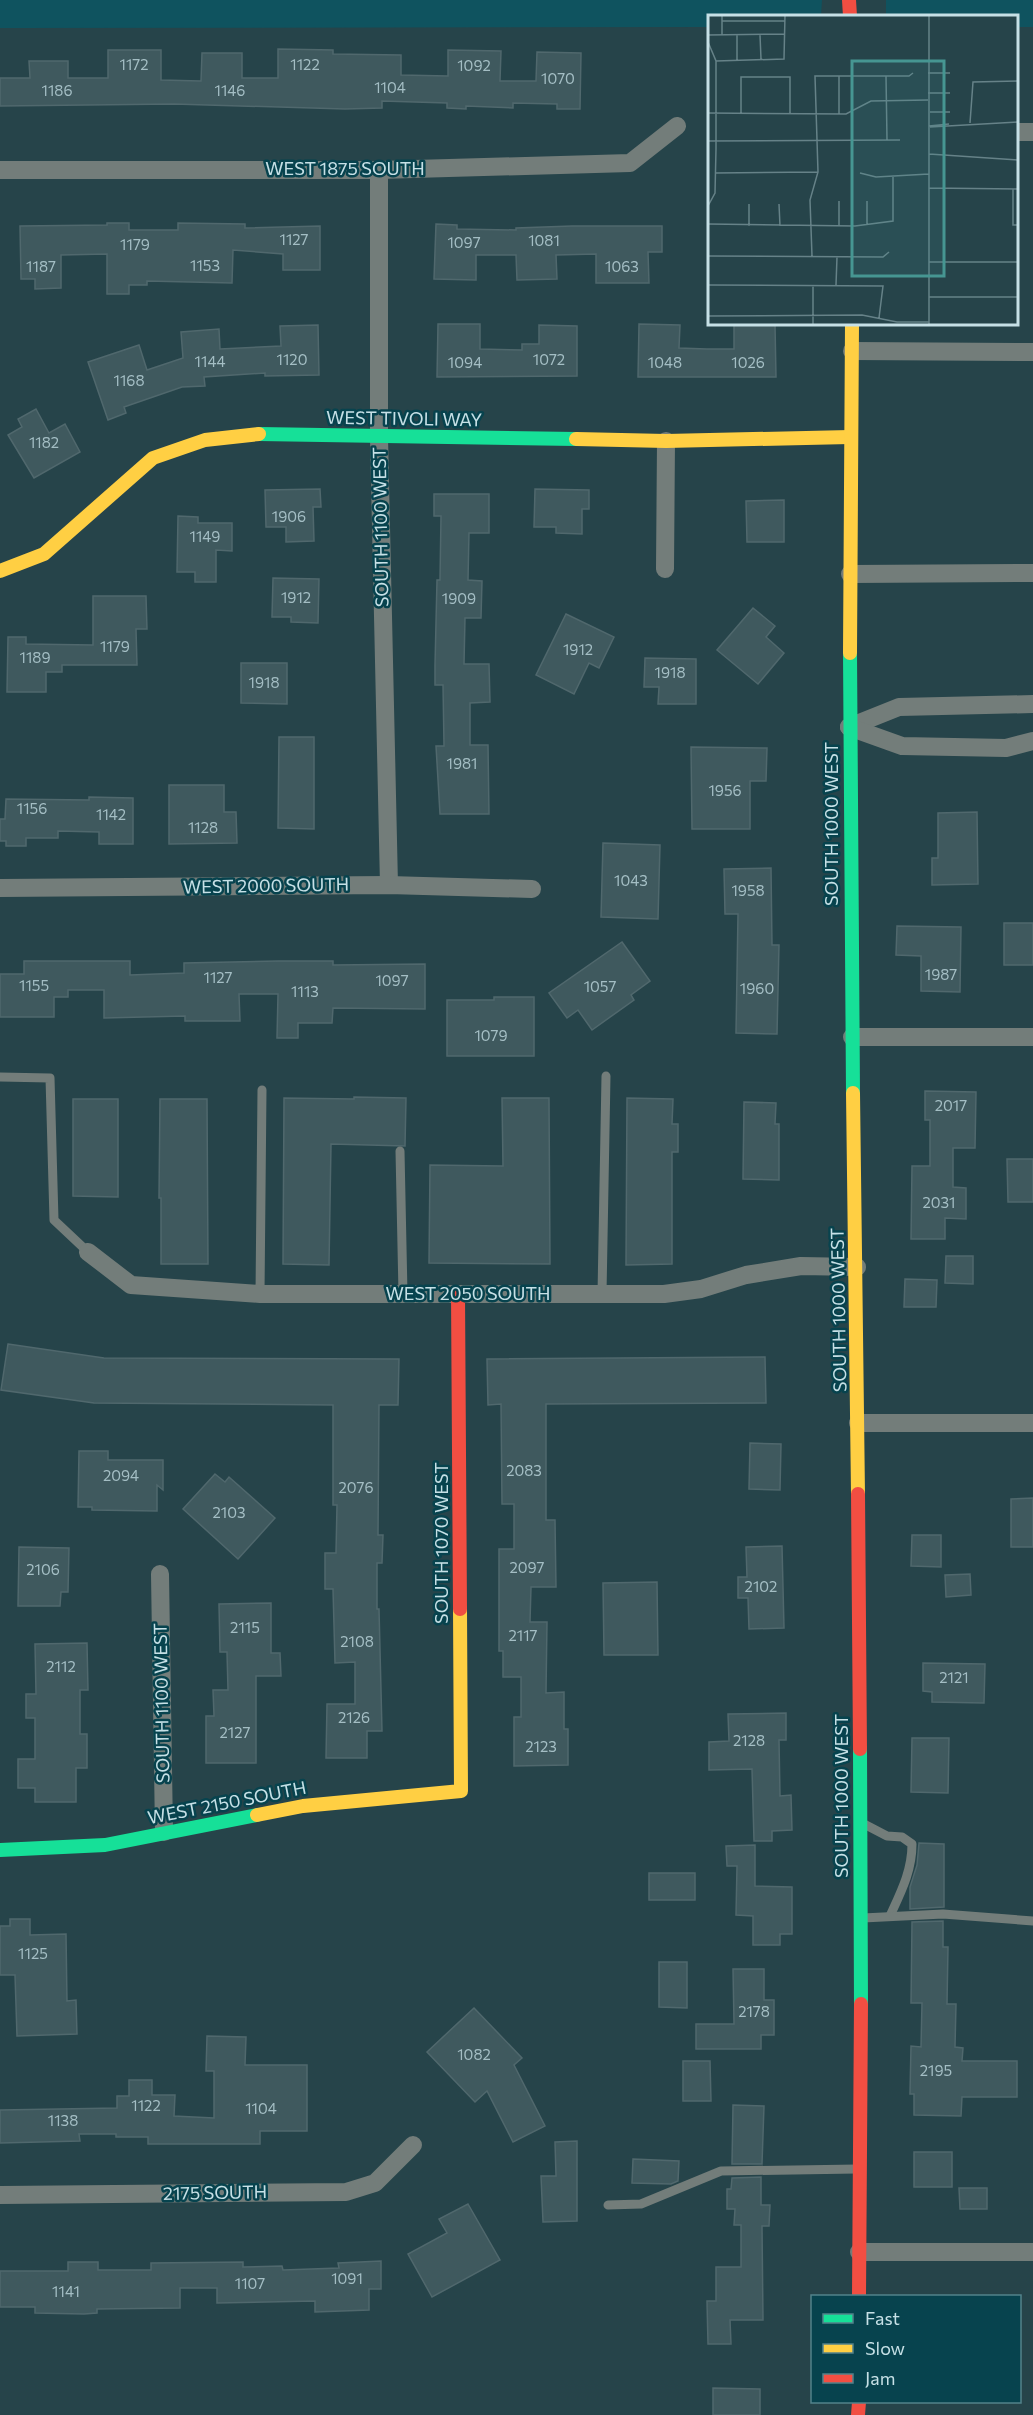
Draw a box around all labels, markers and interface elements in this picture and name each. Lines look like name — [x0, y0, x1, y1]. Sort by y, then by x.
inset map — [708, 15, 1018, 326]
house number: 1172 — [119, 55, 149, 73]
house number: 1122 — [290, 55, 320, 73]
house number: 1092 — [457, 56, 491, 74]
house number: 1070 — [541, 69, 575, 87]
house number: 1104 — [374, 78, 406, 96]
house number: 1186 — [41, 81, 73, 99]
house number: 1146 — [215, 81, 245, 99]
street label: WEST 1875 SOUTH — [265, 157, 425, 179]
house number: 1127 — [279, 230, 309, 248]
house number: 1081 — [528, 231, 560, 249]
house number: 1097 — [447, 233, 481, 251]
house number: 1179 — [120, 235, 150, 253]
house number: 1153 — [190, 256, 220, 274]
house number: 1187 — [26, 257, 56, 275]
house number: 1063 — [605, 257, 639, 275]
house number: 1120 — [277, 350, 307, 368]
house number: 1072 — [533, 350, 565, 368]
house number: 1144 — [195, 352, 225, 370]
house number: 1094 — [448, 353, 482, 371]
house number: 1048 — [648, 353, 682, 371]
house number: 1026 — [731, 353, 765, 371]
house number: 1168 — [113, 371, 145, 389]
street label: WEST TIVOLI WAY — [326, 406, 482, 430]
house number: 1182 — [29, 433, 59, 451]
street label: SOUTH 1100 WEST — [368, 447, 392, 607]
house number: 1906 — [272, 507, 306, 525]
house number: 1149 — [190, 527, 220, 545]
house number: 1912 — [281, 588, 311, 606]
house number: 1909 — [442, 589, 476, 607]
house number: 1179 — [100, 637, 130, 655]
house number: 1912 — [563, 640, 593, 658]
house number: 1189 — [19, 648, 51, 666]
house number: 1918 — [654, 663, 686, 681]
house number: 1918 — [248, 673, 280, 691]
street label: SOUTH 1000 WEST — [820, 742, 842, 906]
house number: 1981 — [446, 754, 478, 772]
house number: 1956 — [708, 781, 742, 799]
house number: 1156 — [17, 799, 47, 817]
house number: 1142 — [96, 805, 126, 823]
house number: 1128 — [188, 818, 218, 836]
house number: 1043 — [614, 871, 648, 889]
street label: WEST 2000 SOUTH — [183, 873, 349, 897]
house number: 1958 — [731, 881, 765, 899]
house number: 1987 — [925, 965, 957, 983]
house number: 1127 — [203, 968, 233, 986]
house number: 1097 — [375, 971, 409, 989]
house number: 1155 — [19, 976, 49, 994]
house number: 1057 — [584, 977, 616, 995]
house number: 1960 — [740, 979, 774, 997]
house number: 1113 — [291, 982, 319, 1000]
house number: 1079 — [474, 1026, 508, 1044]
house number: 2017 — [935, 1096, 967, 1114]
house number: 2031 — [923, 1193, 956, 1211]
street label: SOUTH 1000 WEST — [826, 1228, 850, 1392]
street label: WEST 2050 SOUTH — [385, 1282, 551, 1304]
house number: 2083 — [506, 1461, 542, 1479]
street label: SOUTH 1070 WEST — [430, 1462, 452, 1624]
house number: 2094 — [103, 1466, 139, 1484]
house number: 2076 — [339, 1478, 374, 1496]
house number: 2103 — [212, 1503, 246, 1521]
house number: 2097 — [509, 1558, 545, 1576]
house number: 2106 — [26, 1560, 60, 1578]
house number: 2102 — [745, 1577, 777, 1595]
house number: 2115 — [230, 1618, 260, 1636]
street label: SOUTH 1100 WEST — [149, 1623, 173, 1783]
house number: 2117 — [508, 1626, 538, 1644]
house number: 2108 — [340, 1632, 374, 1650]
house number: 2112 — [46, 1657, 76, 1675]
house number: 2121 — [939, 1668, 969, 1686]
house number: 2126 — [338, 1708, 370, 1726]
street label: SOUTH 1000 WEST — [830, 1714, 852, 1878]
house number: 2127 — [220, 1723, 251, 1741]
house number: 2128 — [733, 1731, 765, 1749]
house number: 2123 — [525, 1737, 557, 1755]
street label: WEST 2150 SOUTH — [146, 1776, 308, 1828]
house number: 1125 — [18, 1944, 48, 1962]
house number: 2178 — [738, 2002, 770, 2020]
house number: 1082 — [457, 2045, 491, 2063]
house number: 2195 — [920, 2061, 952, 2079]
house number: 1122 — [131, 2096, 161, 2114]
house number: 1104 — [245, 2099, 277, 2117]
house number: 1138 — [48, 2111, 78, 2129]
street label: 2175 SOUTH — [163, 2180, 267, 2204]
house number: 1091 — [331, 2269, 363, 2287]
house number: 1107 — [235, 2274, 265, 2292]
house number: 1141 — [52, 2282, 80, 2300]
legend — [811, 2295, 1021, 2403]
text: Fast — [865, 2307, 900, 2329]
text: Slow — [865, 2337, 905, 2359]
text: Jam — [865, 2367, 895, 2389]

